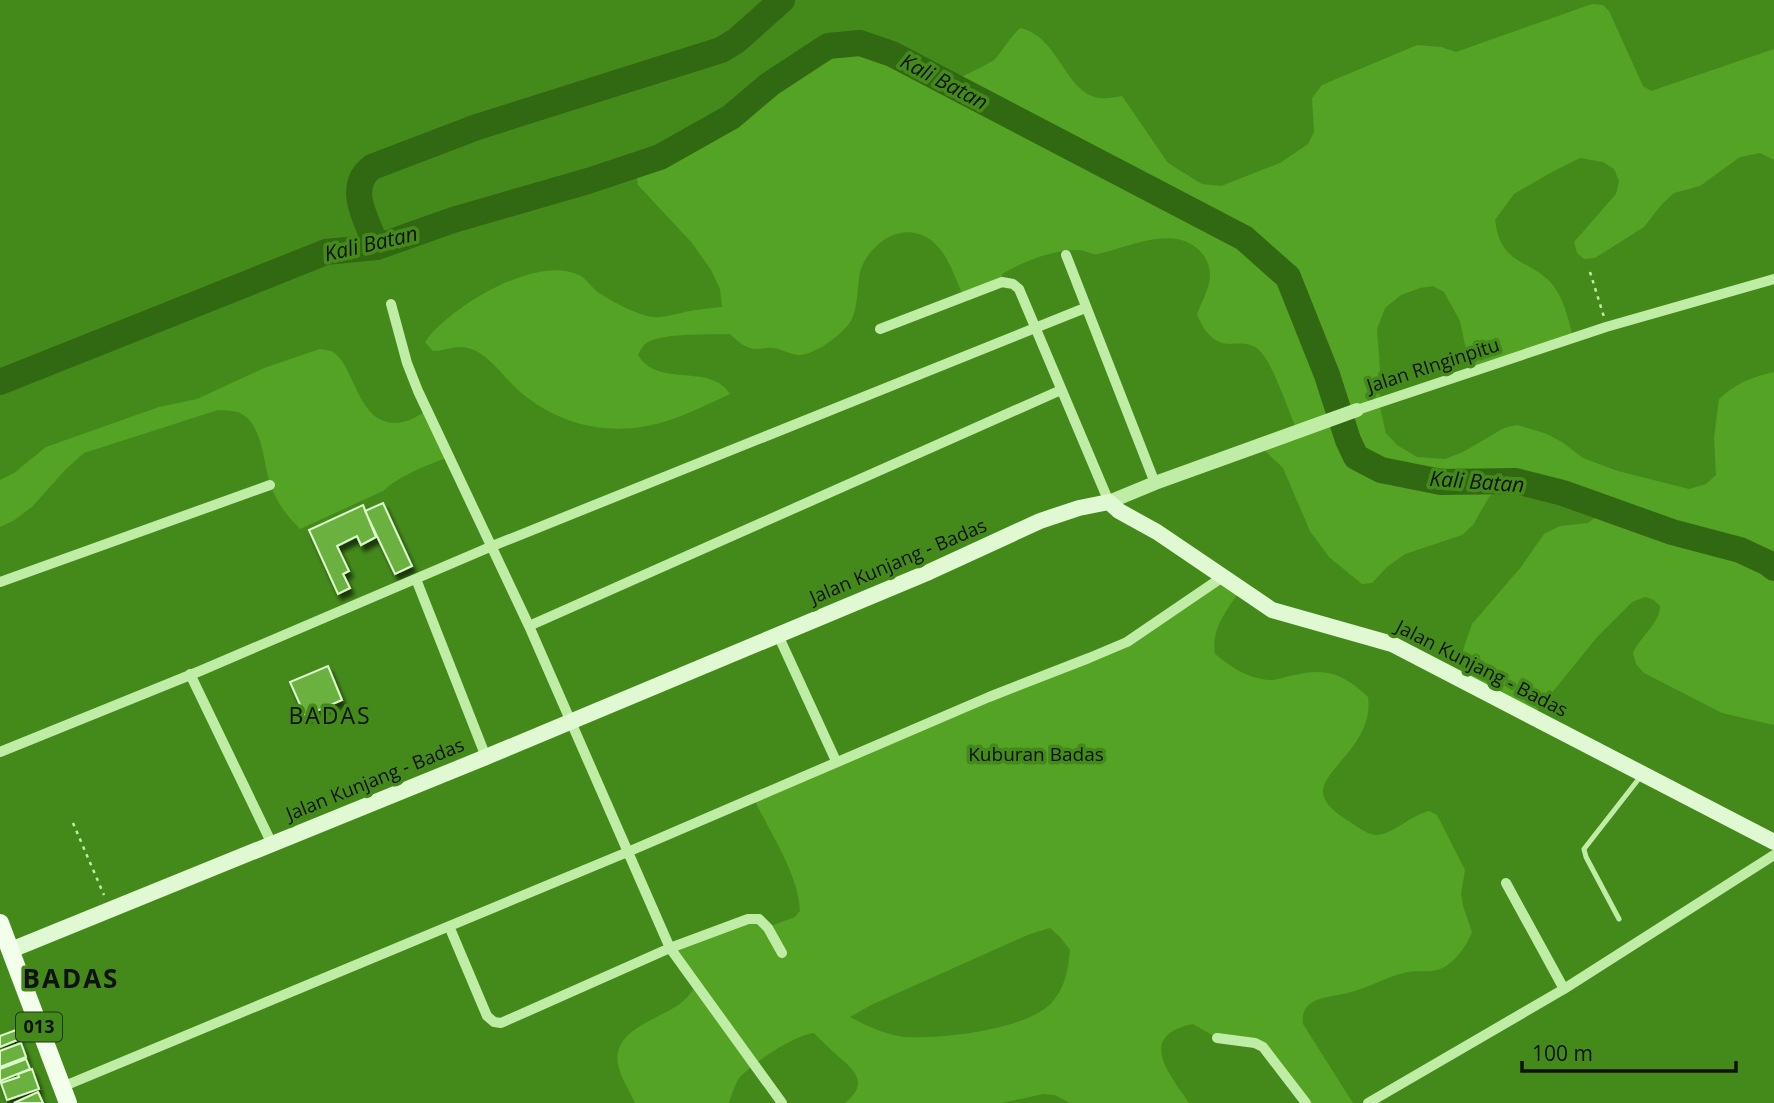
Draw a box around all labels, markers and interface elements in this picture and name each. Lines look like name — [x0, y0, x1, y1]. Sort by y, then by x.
water label: Kali Batan — [896, 46, 993, 116]
water label: Kali Batan — [321, 219, 420, 267]
street label: Jalan RInginpitu — [1362, 331, 1503, 399]
water label: Kali Batan — [1429, 464, 1525, 498]
street label: Jalan Kunjang - Badas — [804, 512, 990, 611]
street label: Jalan Kunjang - Badas — [1390, 612, 1573, 723]
district label: BADAS — [288, 699, 372, 731]
street label: Jalan Kunjang - Badas — [280, 731, 468, 827]
park label: Kuburan Badas — [968, 741, 1104, 767]
district label: BADAS — [23, 960, 119, 996]
road number: 013 — [16, 1012, 62, 1042]
scale bar — [1522, 1030, 1736, 1074]
text: 100 m — [1532, 1039, 1593, 1067]

